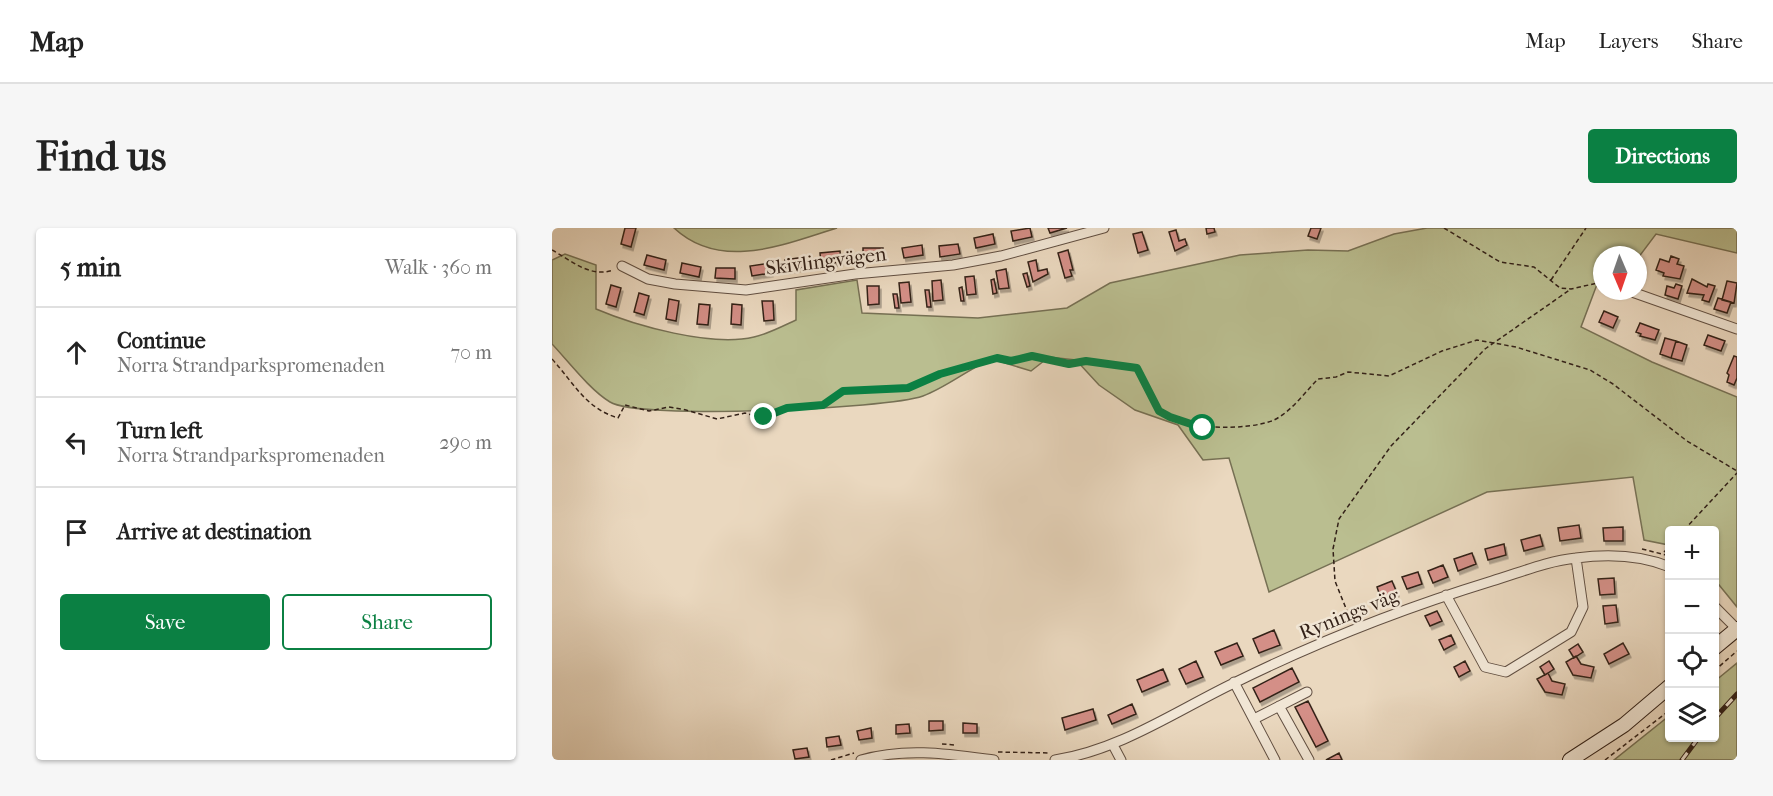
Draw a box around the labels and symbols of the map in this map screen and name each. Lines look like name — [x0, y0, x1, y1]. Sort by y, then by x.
street label: Skivlingvägen — [764, 242, 888, 280]
north arrow — [1593, 246, 1647, 300]
route end — [750, 403, 776, 429]
route start — [1189, 414, 1215, 440]
street label: Rynings väg — [1296, 583, 1403, 644]

